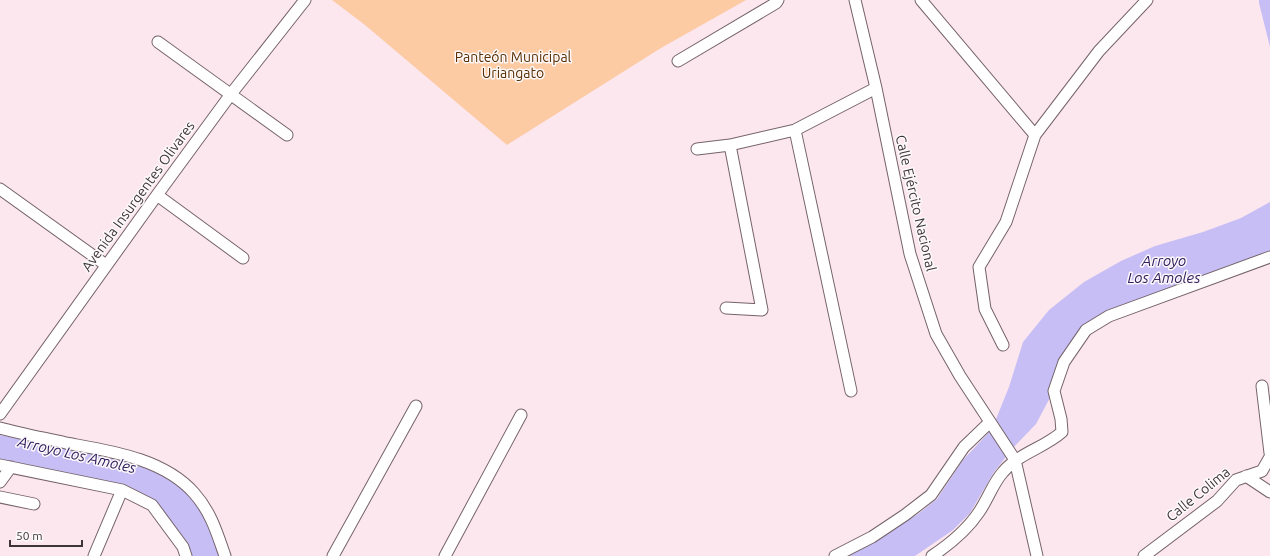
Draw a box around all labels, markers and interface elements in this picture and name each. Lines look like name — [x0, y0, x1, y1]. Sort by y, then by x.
park label: Panteón Municipal Uriangato — [455, 49, 572, 81]
street label: Avenida Insurgentes Olivares — [78, 118, 198, 274]
street label: Calle Ejército Nacional — [893, 133, 940, 273]
water label: Arroyo Los Amoles — [1128, 252, 1201, 286]
water label: Arroyo Los Amoles — [15, 432, 138, 477]
street label: Calle Colima — [1163, 463, 1233, 525]
scale bar — [10, 522, 82, 548]
text: 50 m — [16, 529, 43, 542]

